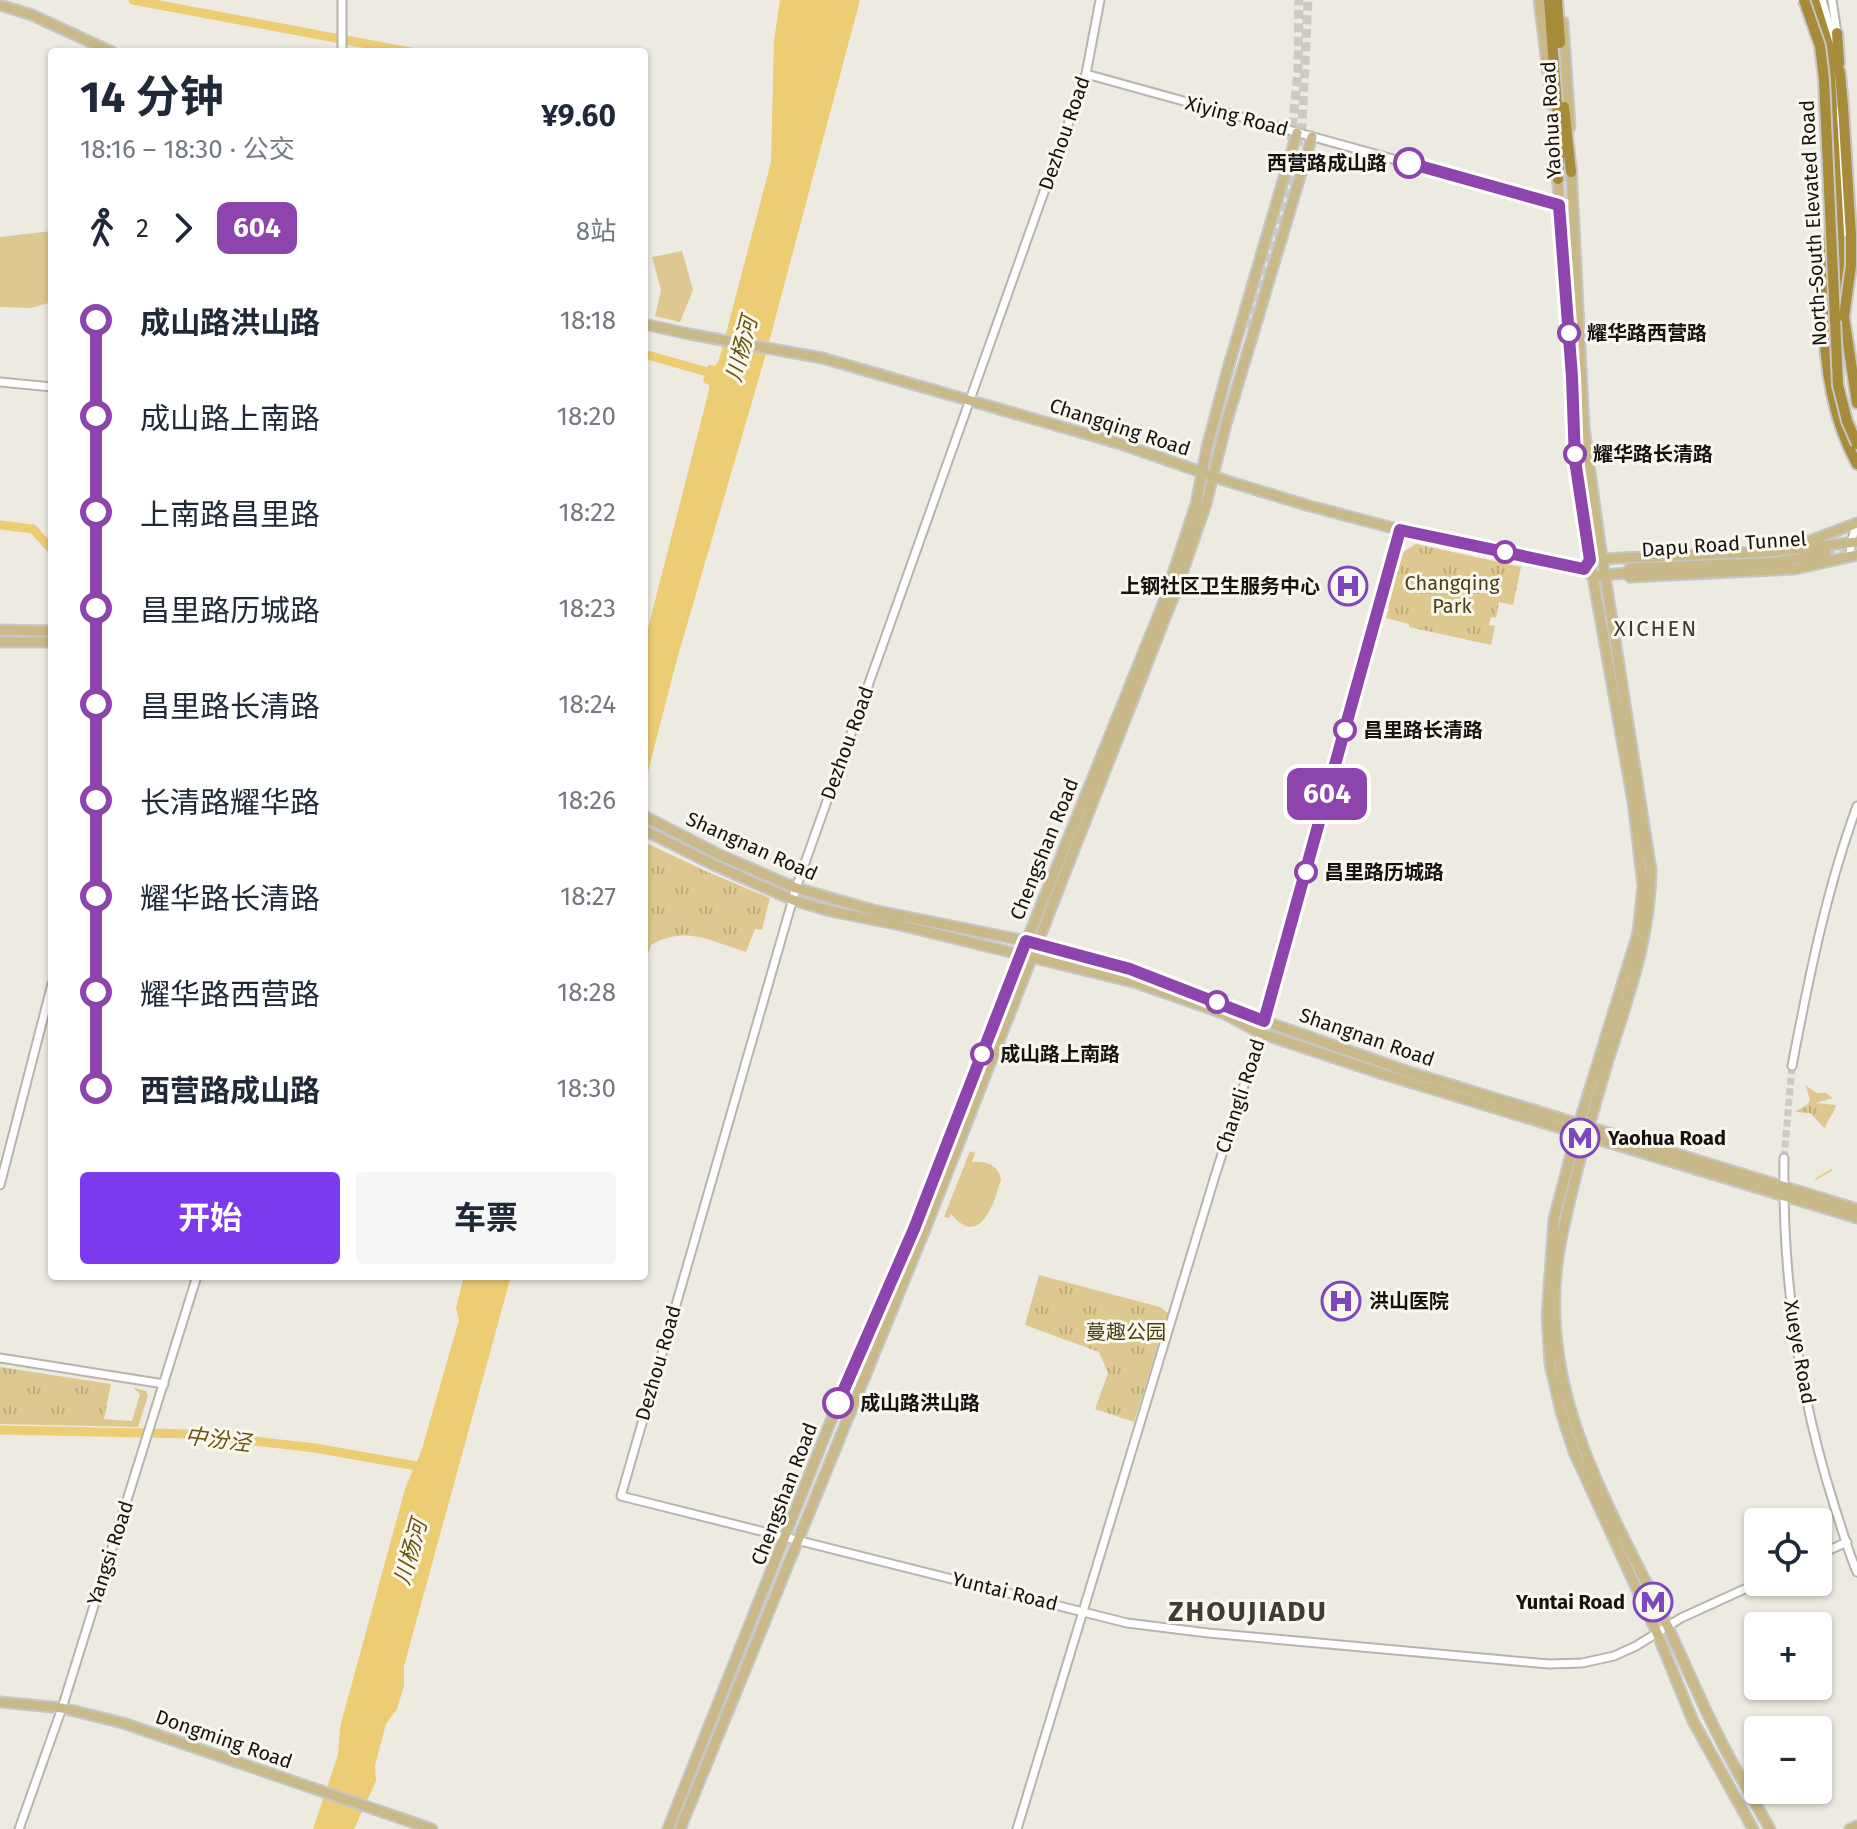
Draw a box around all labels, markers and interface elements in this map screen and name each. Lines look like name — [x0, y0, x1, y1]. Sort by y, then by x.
street label: Yaohua Road — [1536, 61, 1566, 179]
text: 14 分钟 — [80, 71, 224, 124]
street label: Dezhou Road — [1033, 73, 1095, 193]
street label: Xiying Road — [1183, 91, 1291, 141]
text: ¥9.60 — [541, 98, 616, 134]
street label: North-South Elevated Road — [1795, 99, 1831, 347]
text: 18:16 – 18:30 · 公交 — [80, 134, 295, 165]
marker: 西营路成山路 — [1394, 148, 1424, 178]
place label: 西营路成山路 — [1267, 151, 1387, 175]
icon: walk — [80, 206, 124, 250]
icon: forward — [161, 206, 205, 250]
text: 604 — [233, 211, 281, 244]
text: 2 — [136, 213, 149, 244]
text: 8站 — [576, 216, 616, 247]
text: 成山路洪山路 — [140, 305, 320, 341]
text: 18:18 — [560, 305, 616, 336]
water label: 川杨河 — [720, 310, 764, 385]
place label: 耀华路西营路 — [1587, 321, 1707, 345]
marker: 耀华路西营路 — [1558, 322, 1580, 344]
street label: Changqing Road — [1047, 393, 1193, 461]
text: 成山路上南路 — [140, 401, 320, 437]
text: 18:20 — [557, 401, 616, 432]
place label: 耀华路长清路 — [1593, 442, 1713, 466]
marker: 耀华路长清路 — [1564, 443, 1586, 465]
text: 上南路昌里路 — [140, 497, 320, 533]
text: 18:22 — [558, 497, 616, 528]
street label: Dapu Road Tunnel — [1641, 526, 1807, 562]
unlabelled marker — [1494, 541, 1516, 563]
hospital icon: 上钢社区卫生服务中心 — [1327, 565, 1369, 607]
park label: Changqing Park — [1404, 571, 1500, 618]
place label: 上钢社区卫生服务中心 — [1120, 574, 1320, 598]
text: 昌里路历城路 — [140, 593, 320, 629]
text: 18:23 — [558, 593, 616, 624]
district label: XICHEN — [1614, 615, 1698, 642]
street label: Dezhou Road — [815, 683, 879, 803]
text: 昌里路长清路 — [140, 689, 320, 725]
text: 18:24 — [558, 689, 616, 720]
place label: 昌里路长清路 — [1363, 718, 1483, 742]
marker: 昌里路长清路 — [1334, 719, 1356, 741]
line badge: 604 — [1281, 768, 1373, 820]
street label: Chengshan Road — [1005, 775, 1083, 923]
text: 604 — [1303, 777, 1351, 810]
text: 长清路耀华路 — [140, 785, 320, 821]
text: 18:26 — [557, 785, 616, 816]
street label: Shangnan Road — [683, 806, 821, 886]
place label: 昌里路历城路 — [1324, 860, 1444, 884]
marker: 昌里路历城路 — [1295, 861, 1317, 883]
text: 耀华路长清路 — [140, 881, 320, 917]
text: 18:27 — [560, 881, 616, 912]
text: 耀华路西营路 — [140, 977, 320, 1013]
text: 18:28 — [557, 977, 616, 1008]
unlabelled marker — [1206, 991, 1228, 1013]
street label: Shangnan Road — [1296, 1003, 1438, 1071]
street label: Changli Road — [1210, 1036, 1270, 1156]
place label: 成山路上南路 — [1000, 1042, 1120, 1066]
marker: 成山路上南路 — [971, 1043, 993, 1065]
text: 西营路成山路 — [140, 1073, 320, 1109]
text: 18:30 — [556, 1073, 616, 1104]
metro station icon: Yaohua Road — [1559, 1117, 1601, 1159]
place label: Yaohua Road — [1607, 1126, 1726, 1150]
button: 开始 — [80, 1172, 340, 1264]
button: 车票 — [356, 1172, 616, 1264]
hospital icon: 洪山医院 — [1320, 1280, 1362, 1322]
place label: 洪山医院 — [1369, 1289, 1449, 1313]
street label: Xueye Road — [1779, 1298, 1821, 1406]
street label: Dezhou Road — [630, 1303, 686, 1423]
park label: 蔓趣公园 — [1086, 1320, 1166, 1344]
marker: 成山路洪山路 — [823, 1388, 853, 1418]
place label: 成山路洪山路 — [860, 1391, 980, 1415]
street label: Chengshan Road — [746, 1419, 822, 1569]
water label: 中汾泾 — [184, 1422, 254, 1457]
street label: Yangsi Road — [82, 1498, 138, 1608]
map controls — [1744, 1508, 1832, 1804]
button: locate — [1744, 1508, 1832, 1596]
water label: 川杨河 — [388, 1513, 434, 1588]
street label: Yuntai Road — [950, 1566, 1060, 1616]
metro station icon: Yuntai Road — [1632, 1581, 1674, 1623]
place label: Yuntai Road — [1515, 1590, 1625, 1614]
district label: ZHOUJIADU — [1168, 1595, 1328, 1628]
button: + — [1744, 1612, 1832, 1700]
street label: Dongming Road — [152, 1704, 296, 1774]
button: − — [1744, 1716, 1832, 1804]

